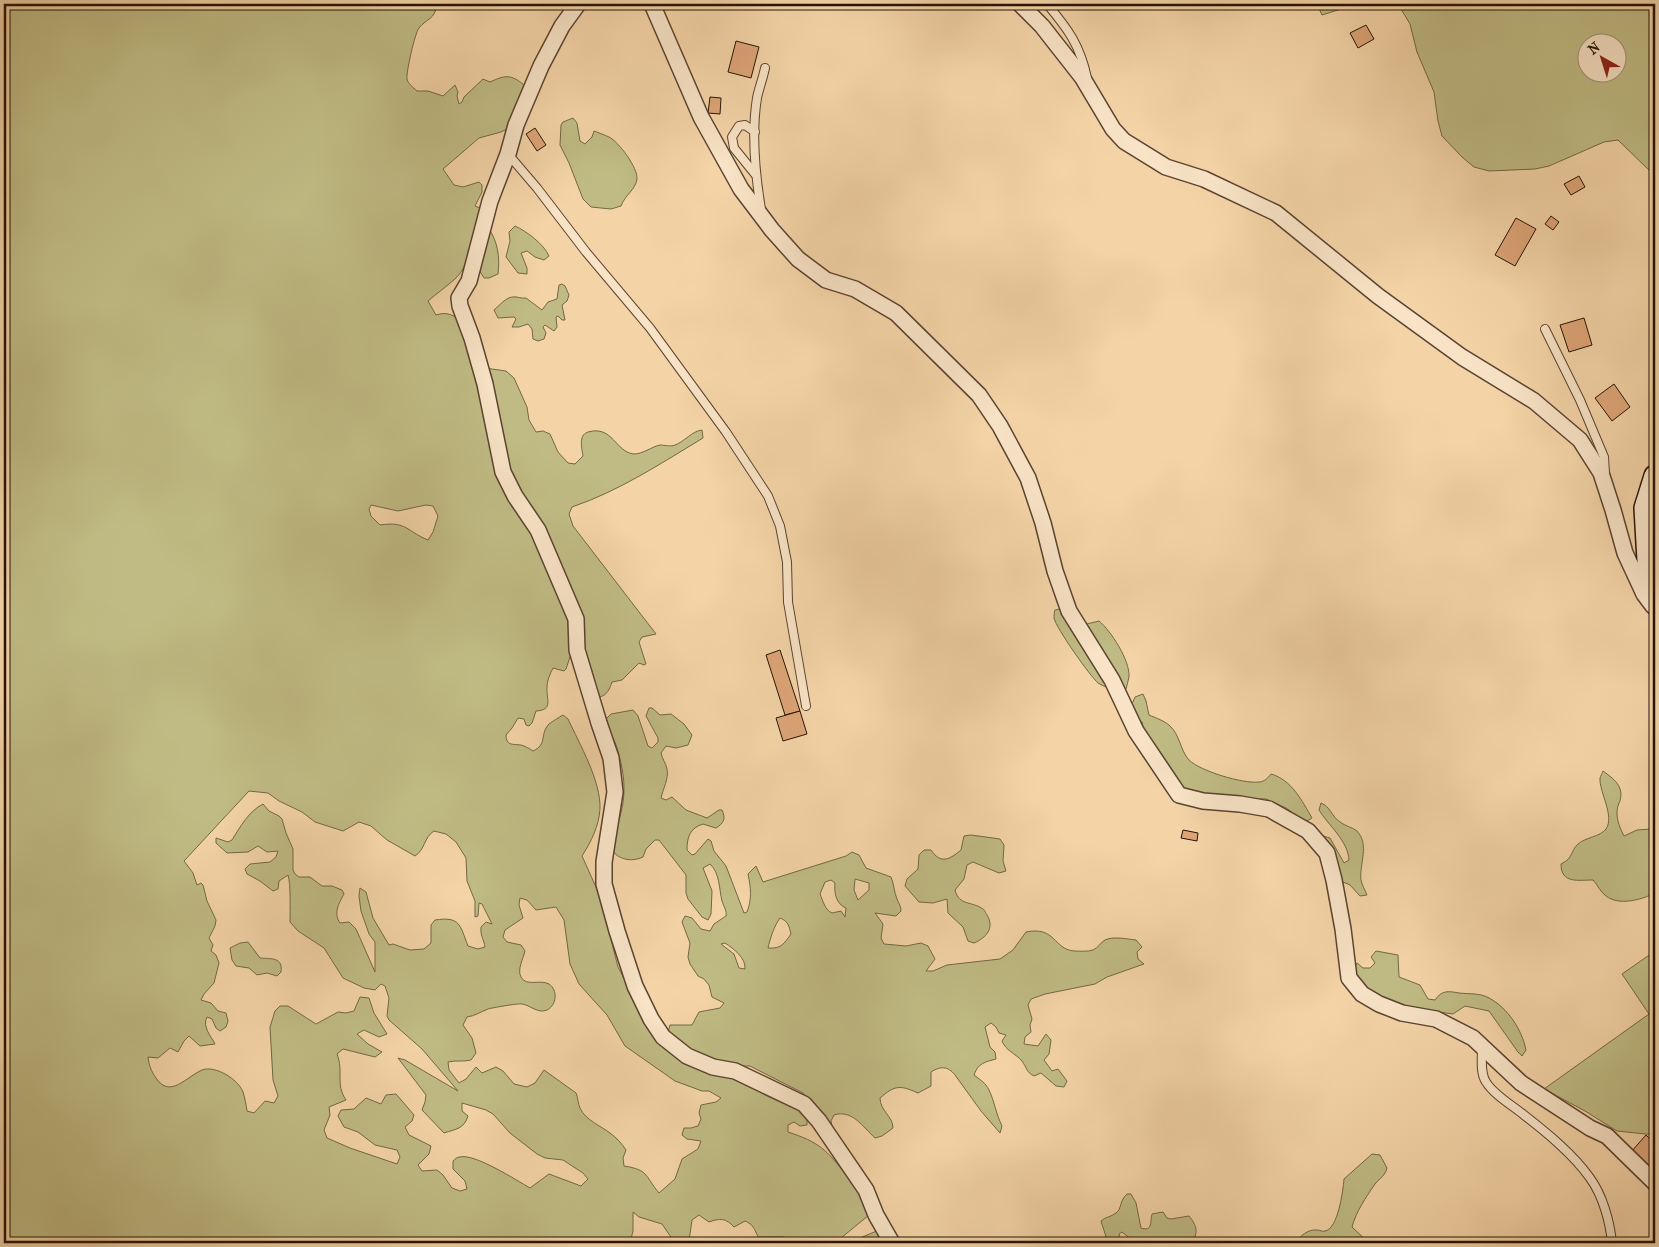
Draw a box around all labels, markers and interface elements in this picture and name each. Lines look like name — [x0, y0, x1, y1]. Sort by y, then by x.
north arrow — [1576, 32, 1626, 82]
text: N — [1585, 38, 1604, 58]

